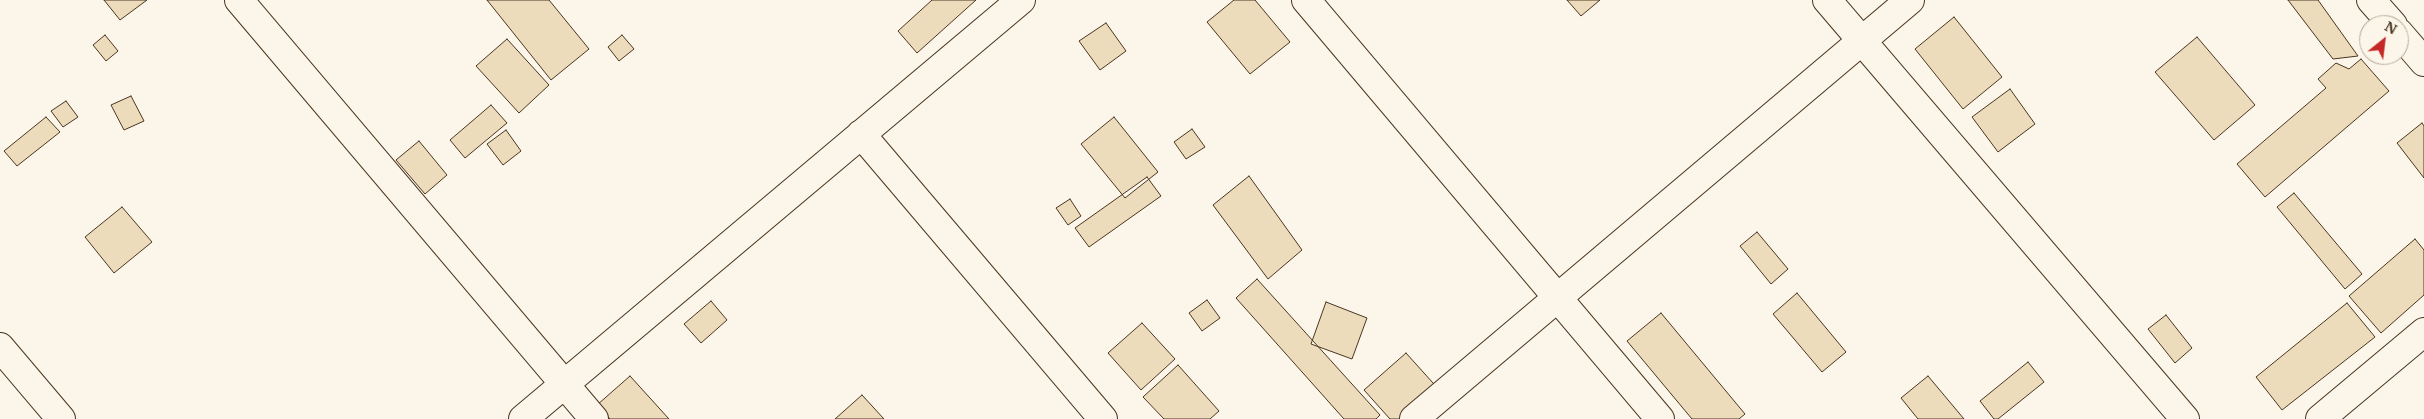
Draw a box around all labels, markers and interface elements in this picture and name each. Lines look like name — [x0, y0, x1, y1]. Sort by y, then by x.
north arrow — [2359, 15, 2409, 65]
text: N — [2382, 17, 2400, 38]

